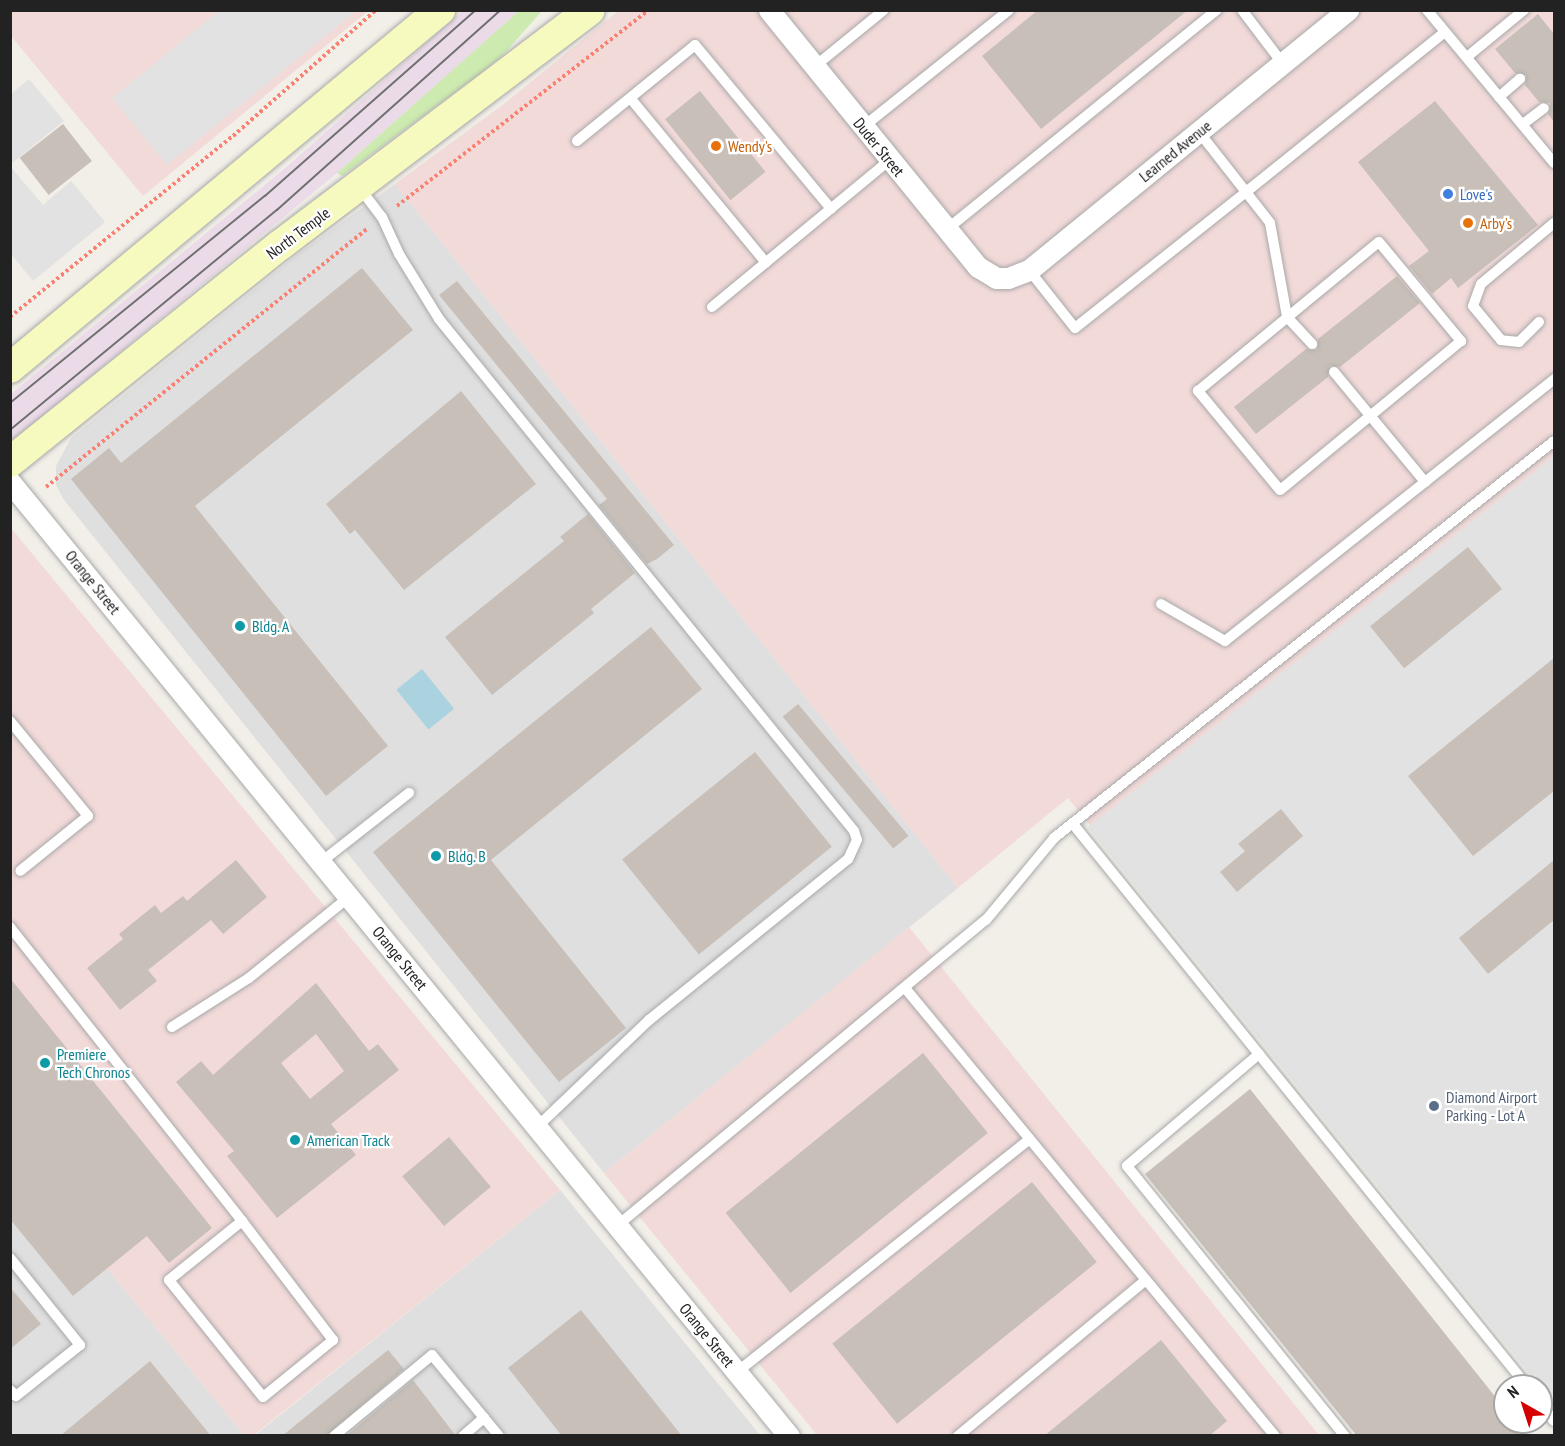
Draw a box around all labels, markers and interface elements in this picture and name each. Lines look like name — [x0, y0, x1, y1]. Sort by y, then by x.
street label: Duder Street — [850, 114, 908, 180]
street label: Learned Avenue — [1135, 116, 1215, 186]
place label: Wendy's — [728, 136, 772, 156]
marker: Wendy's — [709, 139, 723, 153]
place label: Love's — [1460, 184, 1493, 204]
marker: Love's — [1441, 187, 1455, 201]
street label: North Temple — [262, 203, 334, 263]
place label: Arby's — [1480, 213, 1512, 233]
marker: Arby's — [1461, 216, 1475, 230]
street label: Orange Street — [61, 546, 125, 618]
place label: Bldg. A — [252, 616, 291, 636]
marker: Bldg. A — [233, 619, 247, 633]
place label: Bldg. B — [448, 846, 487, 866]
marker: Bldg. B — [429, 849, 443, 863]
street label: Orange Street — [368, 922, 432, 994]
place label: Premiere Tech Chronos — [57, 1044, 130, 1082]
marker: Premiere Tech Chronos — [38, 1056, 52, 1070]
place label: Diamond Airport Parking - Lot A — [1446, 1087, 1537, 1125]
marker: Diamond Airport Parking - Lot A — [1427, 1099, 1441, 1113]
place label: American Track — [307, 1130, 390, 1150]
marker: American Track — [288, 1133, 302, 1147]
street label: Orange Street — [675, 1299, 739, 1371]
north arrow — [1493, 1374, 1553, 1434]
text: N — [1503, 1381, 1523, 1402]

